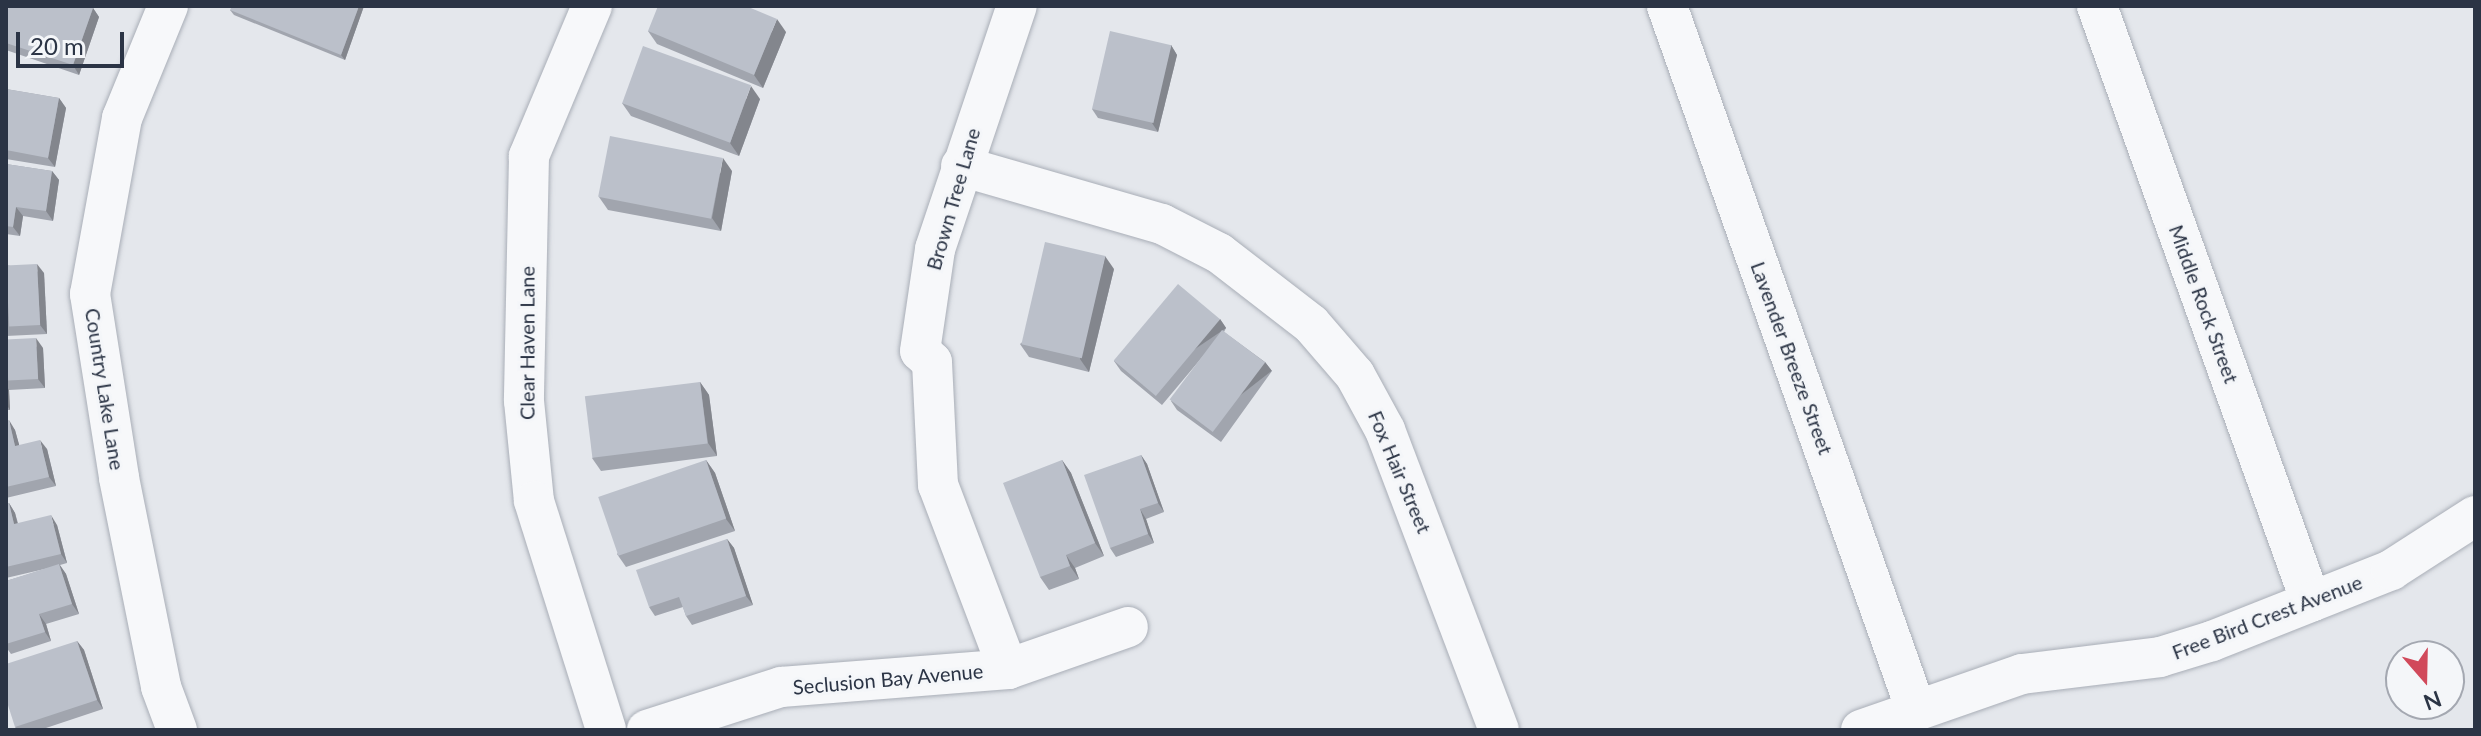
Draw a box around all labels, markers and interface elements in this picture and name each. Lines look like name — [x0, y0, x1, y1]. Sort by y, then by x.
scale bar — [20, 16, 128, 66]
text: 20 m — [30, 31, 84, 60]
street label: Brown Tree Lane — [921, 125, 985, 273]
street label: Middle Rock Street — [2164, 222, 2244, 386]
street label: Lavender Breeze Street — [1746, 258, 1838, 458]
street label: Clear Haven Lane — [515, 266, 539, 420]
street label: Country Lake Lane — [80, 306, 130, 472]
street label: Fox Hair Street — [1363, 407, 1437, 537]
street label: Free Bird Crest Avenue — [2168, 570, 2366, 664]
north arrow — [2385, 640, 2465, 720]
street label: Seclusion Bay Avenue — [791, 659, 985, 699]
text: N — [2420, 686, 2445, 717]

